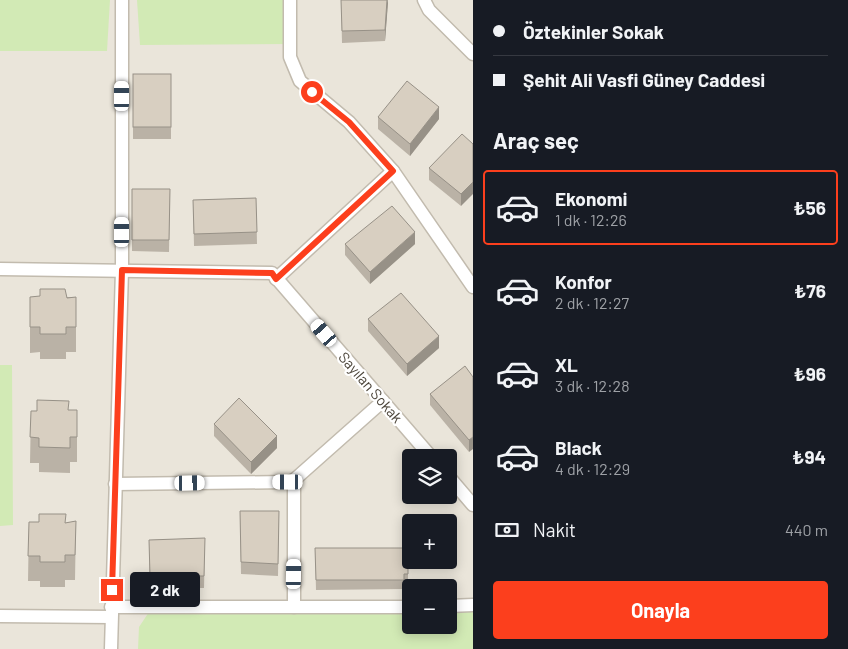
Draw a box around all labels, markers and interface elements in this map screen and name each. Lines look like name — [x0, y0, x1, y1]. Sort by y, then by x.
text: Öztekinler Sokak — [523, 20, 664, 43]
text: Şehit Ali Vasfi Güney Caddesi — [523, 68, 765, 91]
car — [114, 81, 129, 111]
route start — [301, 81, 323, 103]
text: Araç seç — [493, 127, 579, 153]
icon: car — [495, 185, 540, 230]
text: Ekonomi — [555, 187, 627, 210]
text: ₺56 — [793, 196, 826, 219]
text: 1 dk · 12:26 — [555, 210, 627, 229]
car — [114, 217, 129, 247]
icon: car — [495, 268, 540, 313]
text: Konfor — [555, 270, 612, 293]
text: ₺76 — [794, 279, 826, 302]
text: 2 dk · 12:27 — [555, 293, 629, 312]
car — [308, 317, 339, 349]
street label: Sayılan Sokak — [335, 348, 407, 427]
icon: car — [495, 351, 540, 396]
text: XL — [555, 353, 578, 376]
text: ₺96 — [793, 362, 826, 385]
text: 3 dk · 12:28 — [555, 376, 629, 395]
icon: car — [495, 434, 540, 479]
text: Black — [555, 436, 602, 459]
text: ₺94 — [792, 445, 826, 468]
map controls — [402, 449, 457, 634]
button: layers — [402, 449, 457, 504]
text: 4 dk · 12:29 — [555, 459, 630, 478]
car — [174, 475, 205, 491]
car — [273, 475, 303, 490]
button: + — [402, 514, 457, 569]
icon: cash — [493, 516, 521, 544]
text: Nakit — [533, 518, 576, 541]
text: 440 m — [785, 520, 828, 539]
car — [286, 559, 301, 589]
callout: 2 dk — [130, 572, 200, 608]
route end — [101, 579, 123, 601]
button: − — [402, 579, 457, 634]
text: 2 dk — [150, 580, 180, 599]
button: Onayla — [493, 581, 828, 639]

